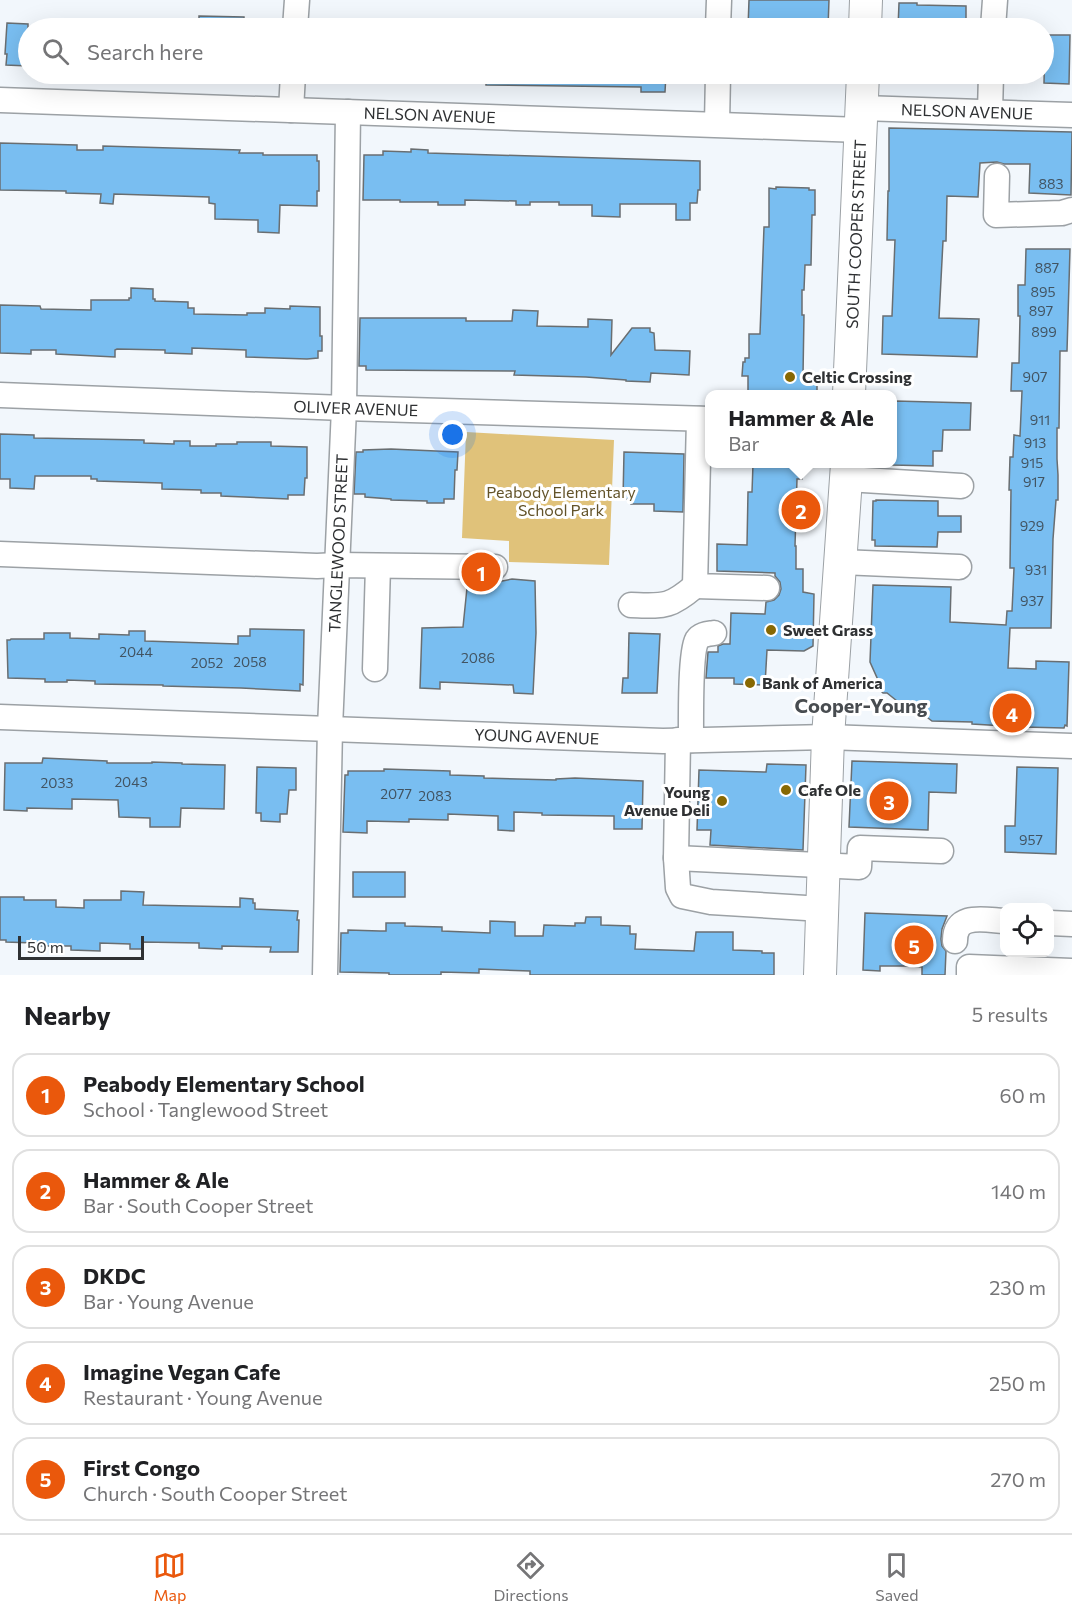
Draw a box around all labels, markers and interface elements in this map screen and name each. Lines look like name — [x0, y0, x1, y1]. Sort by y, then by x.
search box — [18, 18, 1054, 84]
icon: search — [39, 35, 72, 68]
text: Search here — [87, 38, 203, 65]
street label: NELSON AVENUE — [901, 99, 1033, 123]
street label: NELSON AVENUE — [363, 103, 496, 126]
street label: SOUTH COOPER STREET — [842, 139, 869, 329]
house number: 883 — [1039, 175, 1063, 192]
house number: 887 — [1035, 259, 1059, 276]
house number: 895 — [1030, 283, 1056, 300]
house number: 897 — [1029, 302, 1053, 319]
house number: 899 — [1031, 323, 1057, 340]
place label: Celtic Crossing — [802, 367, 912, 386]
house number: 907 — [1023, 368, 1047, 385]
marker: Celtic Crossing — [783, 370, 797, 384]
popup — [705, 390, 897, 468]
street label: OLIVER AVENUE — [293, 396, 418, 419]
text: Hammer & Ale — [728, 404, 874, 431]
house number: 911 — [1030, 411, 1050, 428]
your location — [438, 420, 467, 449]
text: Bar — [728, 431, 760, 455]
house number: 913 — [1024, 434, 1046, 451]
street label: TANGLEWOOD STREET — [324, 453, 351, 633]
house number: 915 — [1021, 454, 1043, 471]
house number: 917 — [1023, 473, 1045, 490]
park label: Peabody Elementary School Park — [486, 482, 636, 519]
pin: 2 — [782, 488, 820, 532]
house number: 929 — [1020, 517, 1044, 534]
pin: 1 — [462, 550, 500, 594]
house number: 931 — [1025, 561, 1047, 578]
house number: 937 — [1020, 592, 1044, 609]
place label: Sweet Grass — [783, 620, 873, 639]
marker: Sweet Grass — [764, 623, 778, 637]
house number: 2044 — [119, 643, 153, 660]
house number: 2086 — [461, 649, 495, 666]
house number: 2058 — [233, 653, 267, 670]
house number: 2052 — [191, 654, 224, 671]
place label: Bank of America — [762, 673, 883, 692]
marker: Bank of America — [743, 676, 757, 690]
pin: 4 — [992, 690, 1032, 736]
district label: Cooper-Young — [794, 693, 928, 717]
street label: YOUNG AVENUE — [474, 724, 600, 748]
house number: 2043 — [114, 773, 148, 790]
house number: 2033 — [41, 774, 73, 791]
pin: 3 — [870, 778, 908, 824]
place label: Cafe Ole — [798, 780, 861, 799]
place label: Young Avenue Deli — [624, 782, 710, 819]
marker: Cafe Ole — [779, 783, 793, 797]
house number: 2077 — [380, 785, 412, 802]
house number: 2083 — [418, 787, 452, 804]
marker: Young Avenue Deli — [715, 794, 729, 808]
house number: 957 — [1019, 831, 1043, 848]
map controls — [1000, 903, 1054, 957]
button: locate — [1000, 903, 1054, 957]
pin: 5 — [894, 922, 934, 968]
scale bar — [18, 933, 144, 960]
text: 50 m — [27, 937, 64, 956]
text: Nearby — [24, 999, 111, 1030]
text: 5 results — [972, 1002, 1048, 1026]
text: Peabody Elementary School — [83, 1070, 365, 1097]
text: 1 — [41, 1083, 50, 1107]
text: 60 m — [1000, 1083, 1046, 1107]
text: School · Tanglewood Street — [83, 1097, 328, 1121]
text: Hammer & Ale — [83, 1166, 229, 1193]
text: 2 — [40, 1179, 51, 1203]
text: 140 m — [991, 1179, 1046, 1203]
text: Bar · South Cooper Street — [83, 1193, 313, 1217]
text: DKDC — [83, 1262, 146, 1289]
text: 3 — [40, 1275, 51, 1299]
text: 230 m — [989, 1275, 1046, 1299]
text: Bar · Young Avenue — [83, 1289, 254, 1313]
text: Imagine Vegan Cafe — [83, 1358, 280, 1385]
text: 4 — [39, 1371, 52, 1395]
text: 250 m — [989, 1371, 1046, 1395]
text: Restaurant · Young Avenue — [83, 1385, 323, 1409]
text: First Congo — [83, 1454, 200, 1481]
text: 5 — [40, 1467, 51, 1491]
text: 270 m — [990, 1467, 1046, 1491]
text: Church · South Cooper Street — [83, 1481, 347, 1505]
tab: Map — [153, 1549, 186, 1604]
tab: Directions — [493, 1549, 568, 1604]
tab: Saved — [875, 1549, 919, 1604]

